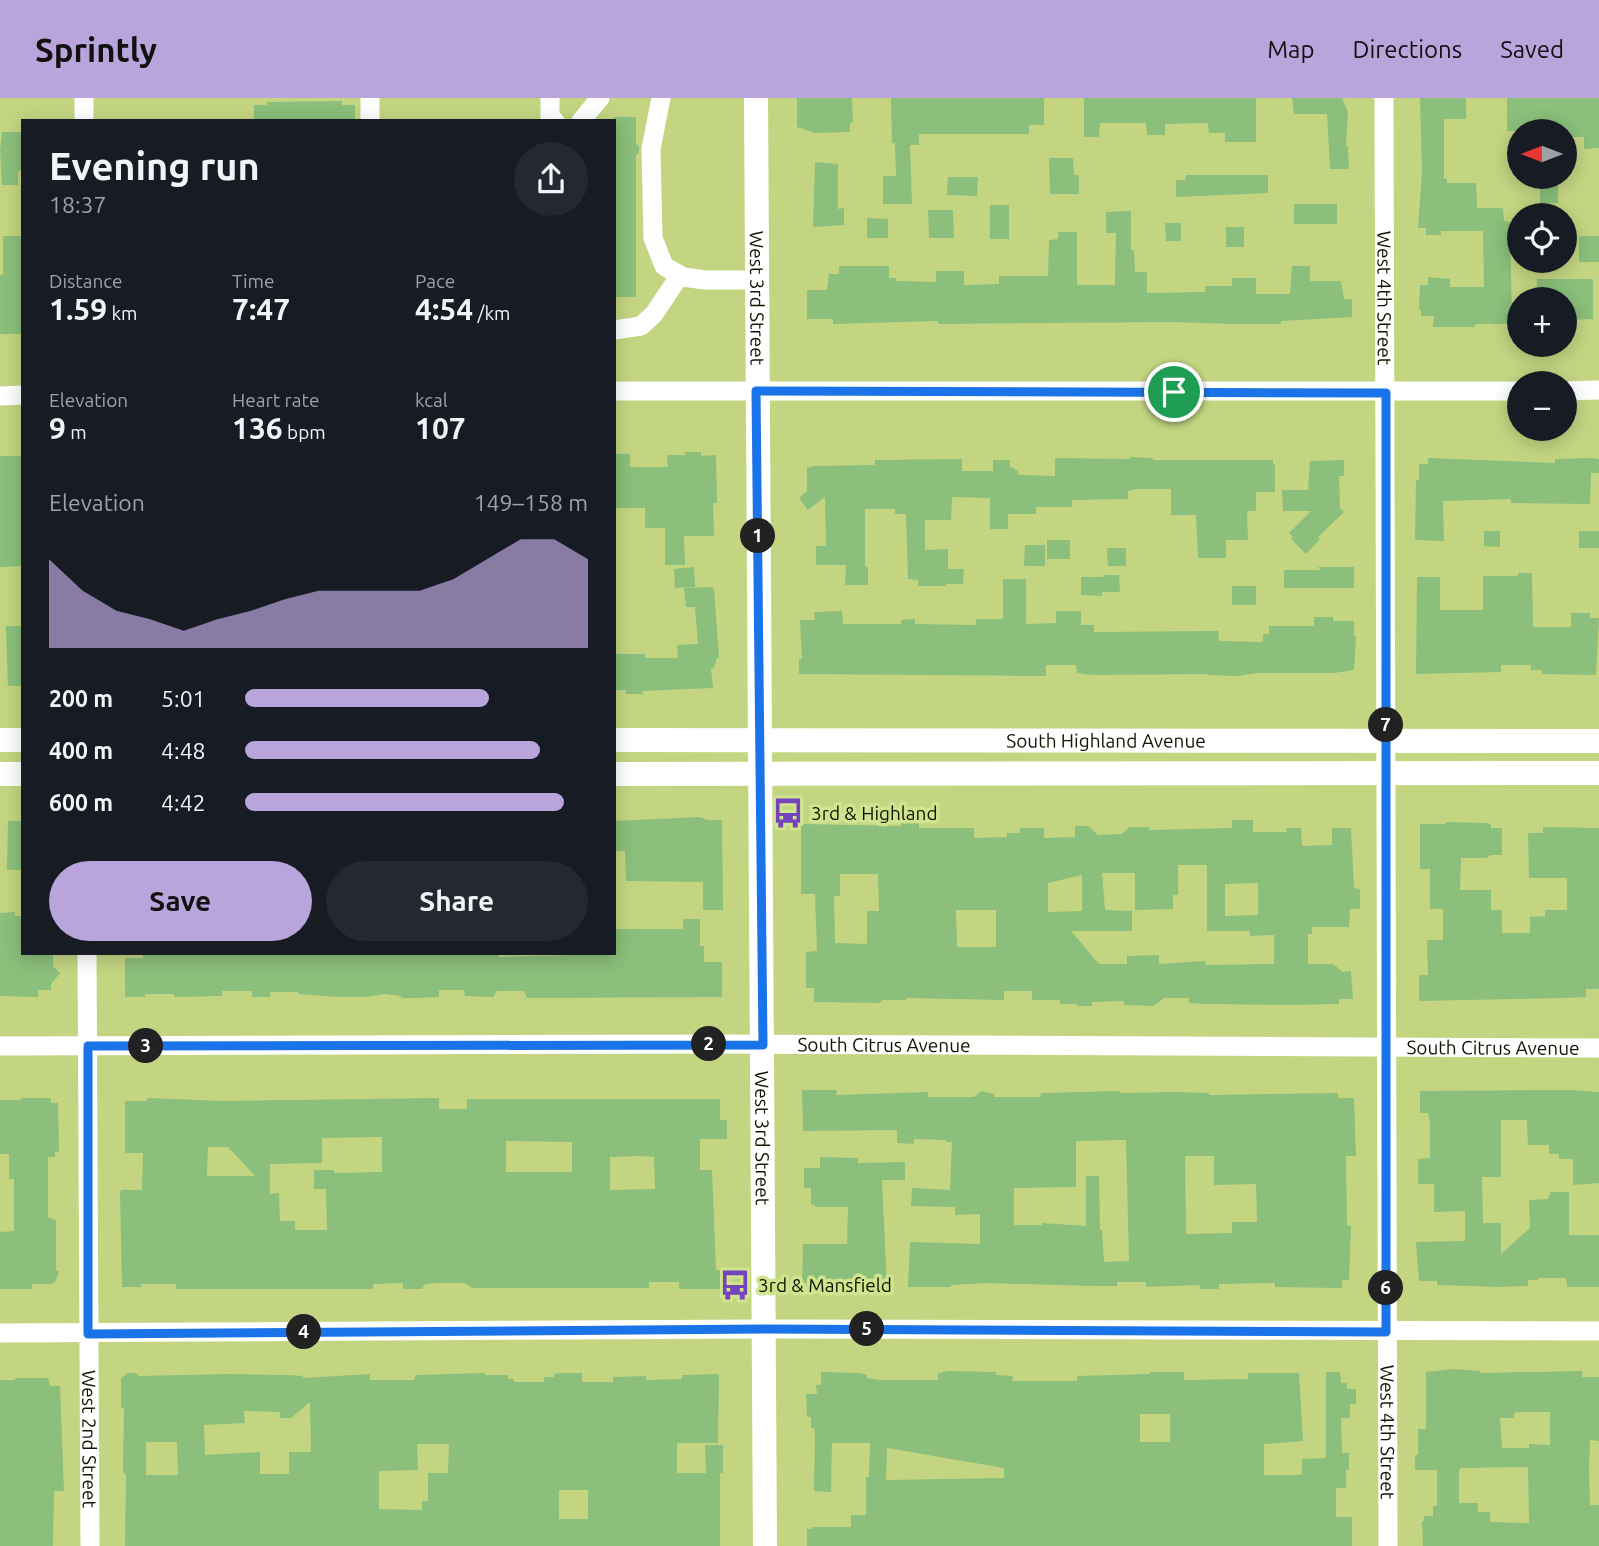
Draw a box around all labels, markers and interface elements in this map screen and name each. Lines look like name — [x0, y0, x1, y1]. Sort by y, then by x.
text: Sprintly — [35, 31, 157, 68]
text: Map — [1267, 36, 1314, 63]
text: Directions — [1352, 36, 1462, 63]
text: Saved — [1500, 36, 1564, 63]
north arrow — [1507, 119, 1577, 189]
map controls — [1507, 119, 1577, 441]
button: share — [514, 142, 588, 216]
text: Evening run — [49, 145, 260, 187]
text: 18:37 — [49, 192, 107, 217]
button: locate — [1507, 203, 1577, 273]
street label: West 3rd Street — [746, 231, 769, 366]
street label: West 4th Street — [1373, 231, 1396, 366]
text: Distance — [49, 270, 123, 292]
text: Time — [232, 270, 274, 292]
text: Pace — [415, 270, 455, 292]
button: + — [1507, 287, 1577, 357]
text: 1.59 — [49, 292, 107, 326]
text: 7:47 — [232, 292, 290, 326]
text: 4:54 — [415, 292, 473, 326]
text: km — [107, 302, 137, 324]
text: /km — [473, 302, 511, 324]
pin — [1144, 362, 1204, 422]
button: − — [1507, 371, 1577, 441]
icon: arrive — [1155, 373, 1193, 411]
text: Elevation — [49, 389, 128, 411]
text: Heart rate — [232, 389, 319, 411]
text: kcal — [415, 389, 448, 411]
text: 9 — [49, 411, 66, 445]
text: 136 — [232, 411, 283, 445]
text: 107 — [415, 411, 466, 445]
text: m — [66, 421, 87, 443]
text: bpm — [283, 421, 326, 443]
text: Elevation — [49, 490, 145, 515]
text: 149–158 m — [474, 490, 588, 515]
pin: 1 — [740, 518, 776, 554]
text: 1 — [752, 524, 763, 546]
text: 200 m — [49, 686, 113, 711]
text: 5:01 — [161, 686, 206, 711]
pin: 7 — [1368, 708, 1404, 742]
text: 7 — [1380, 713, 1391, 735]
street label: South Highland Avenue — [1006, 729, 1206, 752]
text: 400 m — [49, 738, 113, 763]
text: 4:48 — [161, 738, 206, 763]
text: 600 m — [49, 790, 113, 815]
text: 4:42 — [161, 790, 206, 815]
bus stop icon: 3rd & Highland — [771, 796, 805, 830]
place label: 3rd & Highland — [811, 802, 938, 824]
button: Save — [49, 861, 312, 941]
button: Share — [326, 861, 588, 941]
pin: 2 — [692, 1026, 726, 1062]
pin: 3 — [128, 1028, 164, 1063]
text: 2 — [703, 1032, 714, 1054]
street label: South Citrus Avenue — [797, 1033, 971, 1056]
text: 3 — [140, 1034, 151, 1056]
street label: South Citrus Avenue — [1406, 1036, 1580, 1059]
street label: West 3rd Street — [751, 1071, 774, 1206]
bus stop icon: 3rd & Mansfield — [718, 1268, 752, 1302]
pin: 6 — [1368, 1270, 1404, 1306]
place label: 3rd & Mansfield — [758, 1274, 892, 1296]
text: 6 — [1380, 1276, 1391, 1298]
pin: 5 — [850, 1312, 884, 1346]
pin: 4 — [286, 1314, 322, 1350]
text: 5 — [861, 1317, 872, 1339]
text: 4 — [298, 1320, 309, 1342]
street label: West 4th Street — [1376, 1365, 1399, 1500]
street label: West 2nd Street — [78, 1370, 101, 1509]

